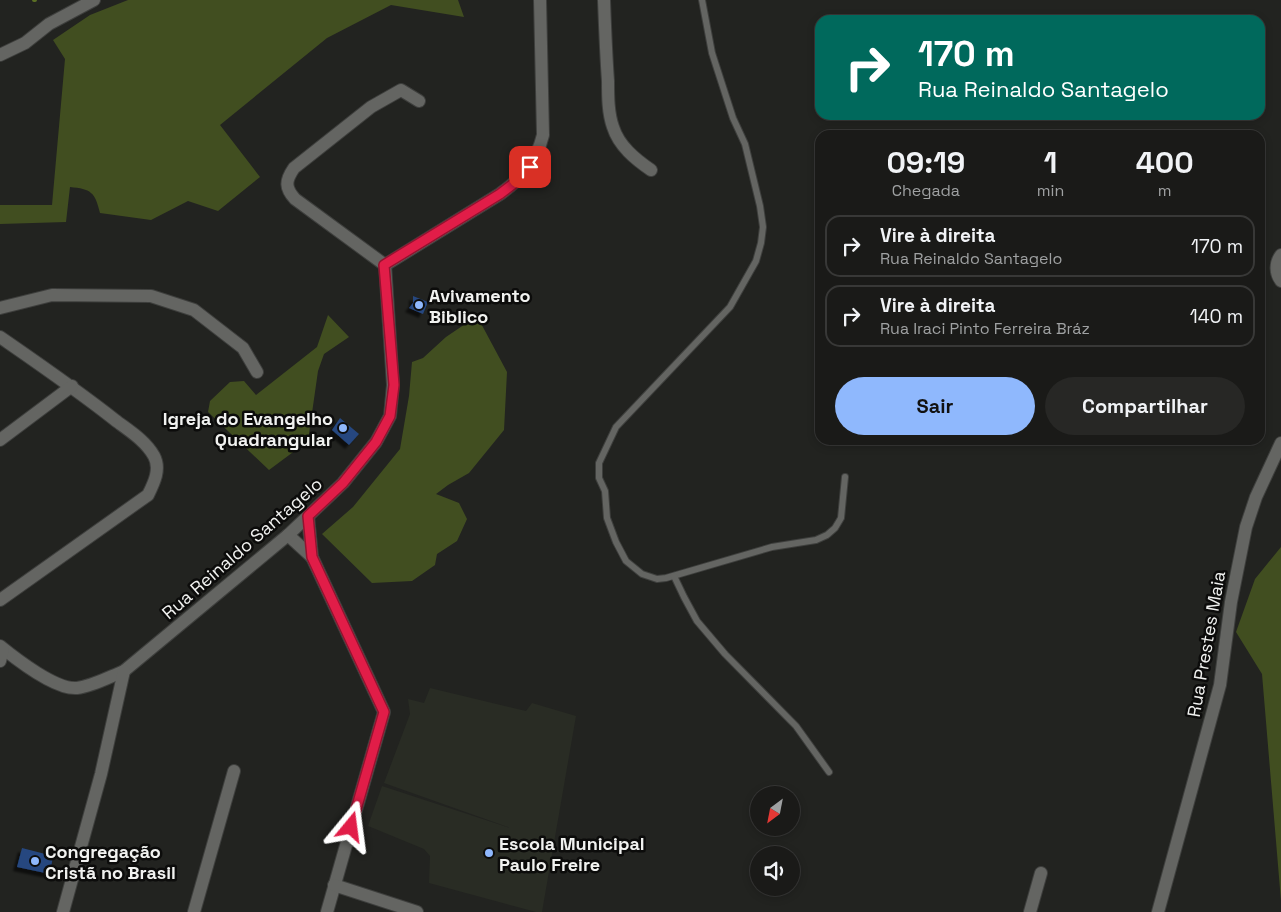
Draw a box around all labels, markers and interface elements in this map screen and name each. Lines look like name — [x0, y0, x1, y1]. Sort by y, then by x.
text: 170 m — [918, 32, 1015, 76]
icon: right — [835, 35, 900, 100]
text: Rua Reinaldo Santagelo — [918, 75, 1169, 103]
text: 09:19 — [886, 143, 965, 182]
text: 1 — [1044, 143, 1057, 182]
text: 400 — [1136, 143, 1194, 182]
pin — [509, 146, 551, 188]
icon: arrive — [516, 153, 544, 181]
text: Chegada — [892, 180, 960, 201]
text: min — [1037, 180, 1064, 201]
text: m — [1158, 180, 1172, 201]
text: Vire à direita — [880, 223, 996, 248]
icon: right — [837, 232, 865, 260]
text: 170 m — [1191, 234, 1243, 259]
text: Rua Reinaldo Santagelo — [880, 248, 1062, 269]
place label: Avivamento Biblico — [429, 284, 530, 328]
text: Vire à direita — [880, 293, 996, 318]
marker: Avivamento Biblico — [413, 299, 425, 311]
icon: right — [837, 302, 865, 330]
text: 140 m — [1190, 304, 1243, 329]
text: Rua Iraci Pinto Ferreira Bráz — [880, 318, 1090, 339]
button: Sair — [835, 377, 1035, 435]
button: Compartilhar — [1045, 377, 1245, 435]
place label: Igreja do Evangelho Quadrangular — [163, 407, 333, 451]
marker: Igreja do Evangelho Quadrangular — [337, 422, 349, 434]
street label: Rua Reinaldo Santagelo — [157, 472, 327, 624]
street label: Rua Prestes Maia — [1182, 569, 1230, 719]
north arrow — [750, 786, 800, 836]
map controls — [750, 786, 800, 896]
position arrow — [324, 800, 376, 852]
place label: Escola Municipal Paulo Freire — [499, 832, 645, 876]
place label: Congregação Cristã no Brasil — [45, 840, 176, 884]
button: sound — [750, 846, 800, 896]
marker: Escola Municipal Paulo Freire — [483, 847, 495, 859]
marker: Congregação Cristã no Brasil — [29, 855, 41, 867]

